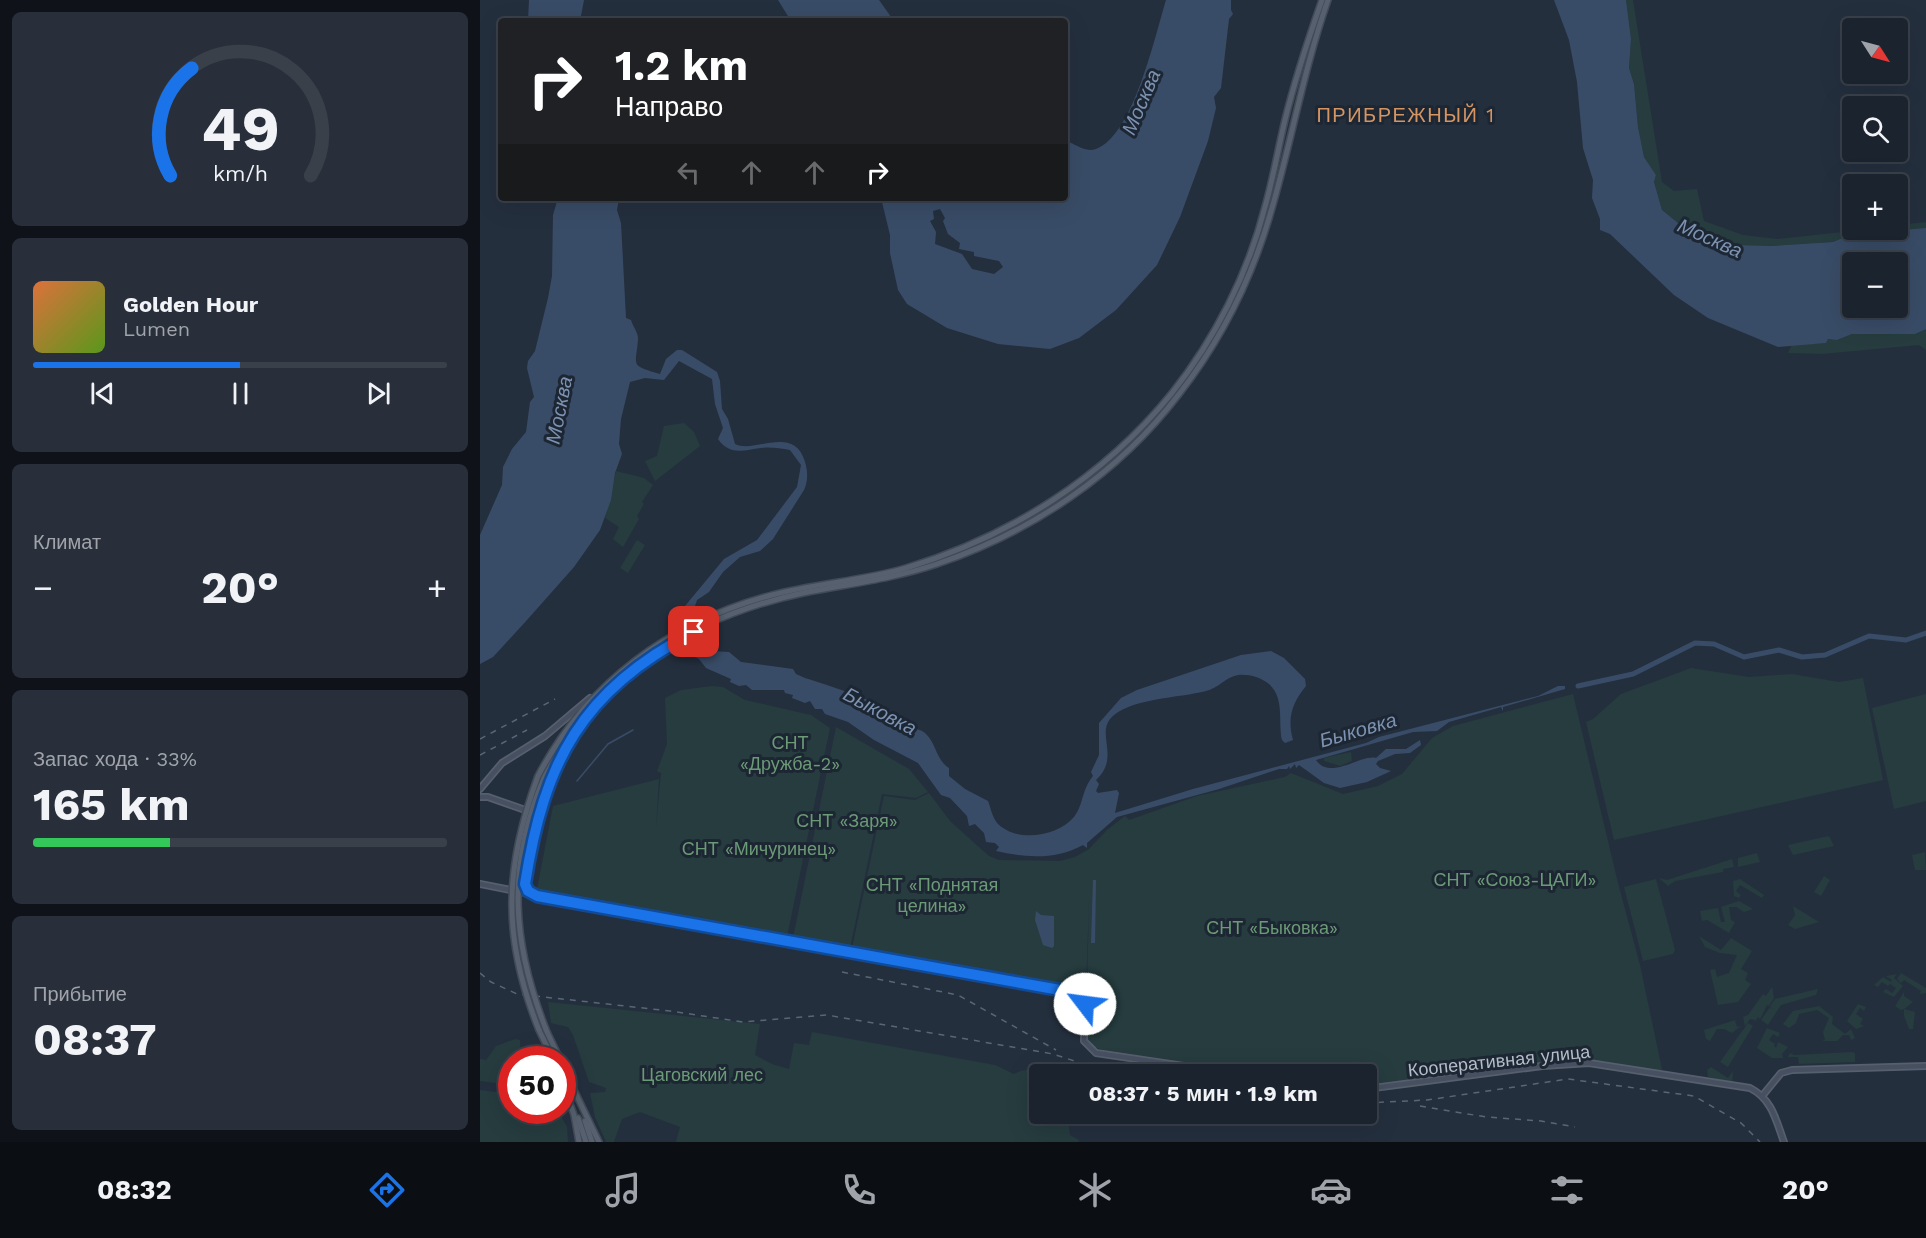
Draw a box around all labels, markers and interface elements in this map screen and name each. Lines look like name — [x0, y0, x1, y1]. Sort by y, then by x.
north arrow — [1842, 18, 1908, 84]
map controls — [1842, 18, 1908, 318]
text: 1.2 km — [615, 41, 748, 90]
icon: right — [516, 42, 594, 120]
water label: Москва — [1117, 66, 1165, 138]
text: Направо — [615, 91, 723, 123]
text: 49 — [201, 92, 279, 165]
button: search — [1842, 96, 1908, 162]
district label: ПРИБРЕЖНЫЙ 1 — [1316, 103, 1496, 127]
icon: left — [672, 156, 705, 189]
icon: ahead — [735, 156, 768, 189]
icon: ahead — [798, 156, 831, 189]
icon: right — [861, 156, 894, 189]
text: km/h — [212, 161, 268, 186]
button: + — [1842, 174, 1908, 240]
water label: Москва — [1674, 213, 1746, 263]
button: − — [1842, 252, 1908, 318]
text: Golden Hour — [123, 292, 258, 317]
text: Lumen — [123, 317, 190, 341]
water label: Москва — [541, 374, 577, 446]
icon: previous — [86, 377, 119, 410]
icon: pause — [224, 377, 257, 410]
icon: next — [362, 377, 395, 410]
text: Климат — [33, 530, 101, 554]
text: 20° — [201, 561, 279, 614]
text: − — [33, 568, 53, 607]
text: + — [427, 568, 447, 607]
pin — [668, 606, 719, 657]
icon: arrive — [677, 615, 710, 648]
water label: Быковка — [839, 682, 921, 740]
water label: Быковка — [1317, 708, 1399, 752]
park label: СНТ «Дружба-2» — [740, 732, 840, 774]
text: Запас хода · 33% — [33, 747, 197, 771]
text: 165 km — [33, 778, 190, 831]
park label: СНТ «Заря» — [796, 810, 898, 831]
park label: СНТ «Мичуринец» — [682, 838, 836, 859]
park label: СНТ «Союз-ЦАГИ» — [1434, 869, 1596, 890]
park label: СНТ «Поднятая целина» — [866, 874, 998, 916]
park label: СНТ «Быковка» — [1206, 917, 1338, 938]
position arrow — [1053, 972, 1117, 1036]
text: Прибытие — [33, 982, 127, 1006]
text: 08:37 — [33, 1013, 157, 1066]
street label: Кооперативная улица — [1407, 1040, 1592, 1081]
speed limit sign: 50 — [498, 1046, 576, 1124]
park label: Цаговский лес — [641, 1064, 763, 1085]
text: 08:37 · 5 мин · 1.9 km — [1088, 1081, 1318, 1106]
icon: directions — [366, 1169, 408, 1211]
icon: music — [602, 1169, 644, 1211]
icon: phone — [838, 1169, 880, 1211]
icon: climate — [1074, 1169, 1116, 1211]
icon: car — [1310, 1169, 1352, 1211]
icon: filters — [1546, 1169, 1588, 1211]
text: 08:32 — [97, 1174, 172, 1206]
text: 20° — [1782, 1174, 1829, 1206]

